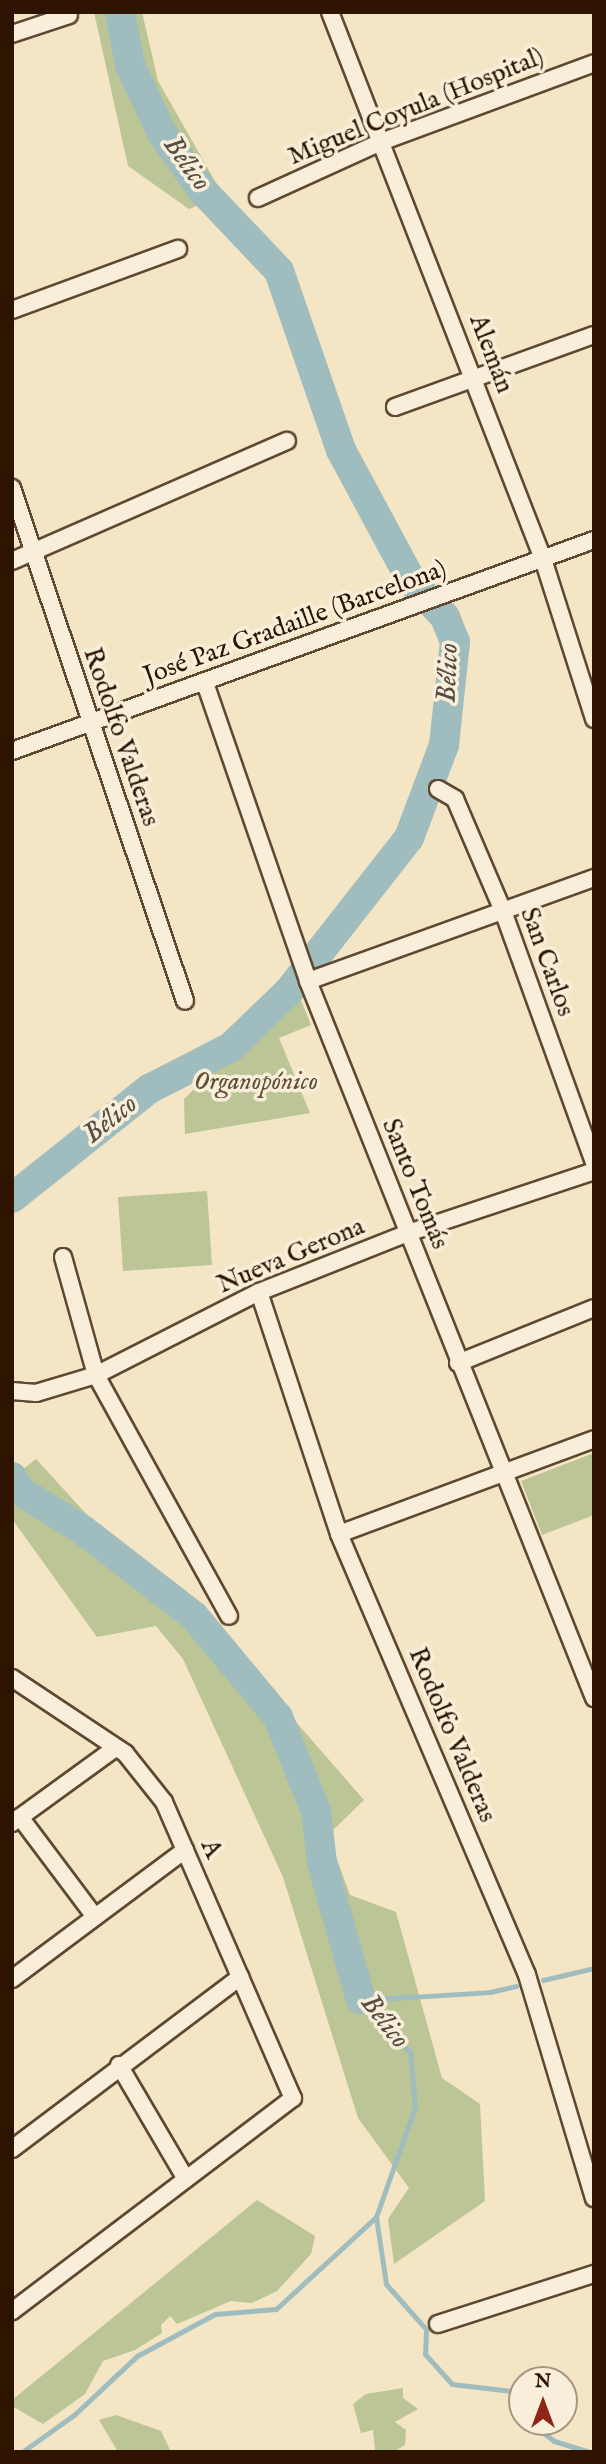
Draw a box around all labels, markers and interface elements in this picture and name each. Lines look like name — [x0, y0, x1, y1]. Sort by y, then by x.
street label: Miguel Coyula (Hospital) — [284, 41, 548, 173]
water label: Bélico — [155, 130, 217, 198]
street label: Alemán — [462, 310, 520, 398]
street label: José Paz Gradaille (Barcelona) — [139, 554, 451, 692]
water label: Bélico — [431, 642, 467, 704]
street label: Rodolfo Valderas — [76, 644, 166, 830]
street label: San Carlos — [513, 903, 581, 1021]
park label: Organopónico — [194, 1066, 318, 1098]
water label: Bélico — [77, 1088, 145, 1152]
street label: Santo Tomás — [375, 1114, 455, 1254]
street label: Nueva Gerona — [213, 1211, 369, 1301]
street label: Rodolfo Valderas — [401, 1643, 503, 1827]
street label: A — [193, 1835, 229, 1863]
water label: Bélico — [352, 1988, 416, 2056]
north arrow — [508, 2366, 578, 2436]
text: N — [535, 2370, 551, 2394]

